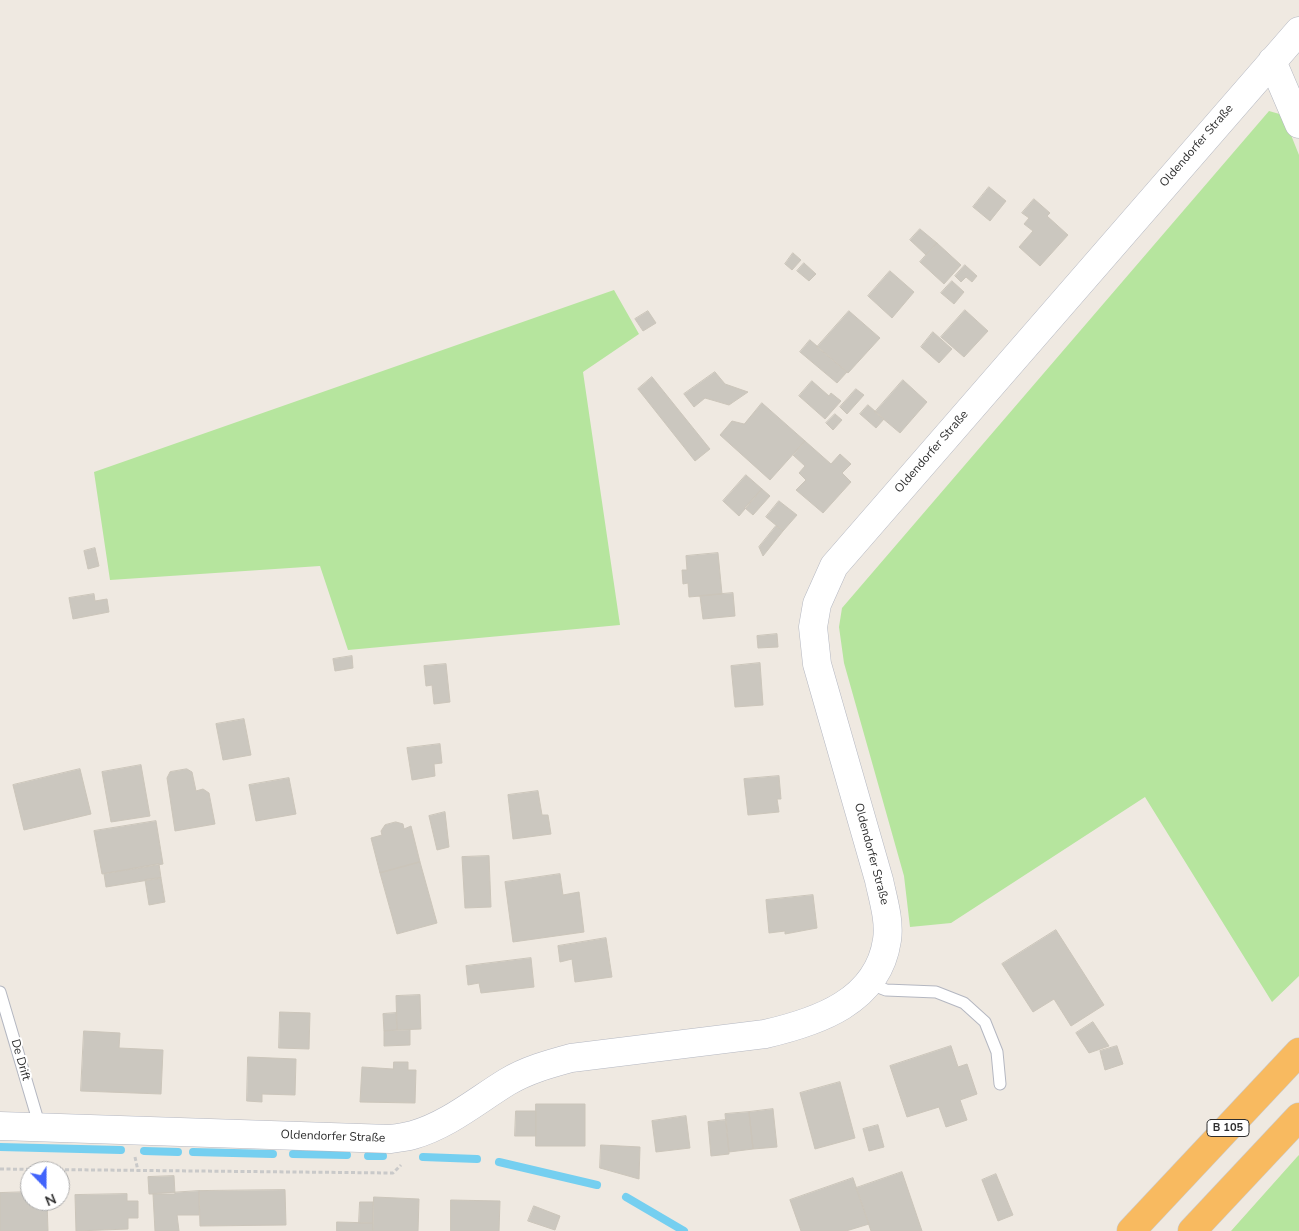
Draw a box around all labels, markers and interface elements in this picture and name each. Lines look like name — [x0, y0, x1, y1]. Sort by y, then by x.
street label: Oldendorfer Straße — [1157, 102, 1237, 190]
street label: Oldendorfer Straße — [892, 408, 972, 496]
street label: Oldendorfer Straße — [850, 802, 892, 906]
street label: De Drift — [7, 1038, 33, 1082]
road number: B 105 — [1207, 1120, 1249, 1136]
street label: Oldendorfer Straße — [280, 1128, 386, 1146]
north arrow — [20, 1161, 70, 1211]
text: N — [42, 1189, 59, 1210]

